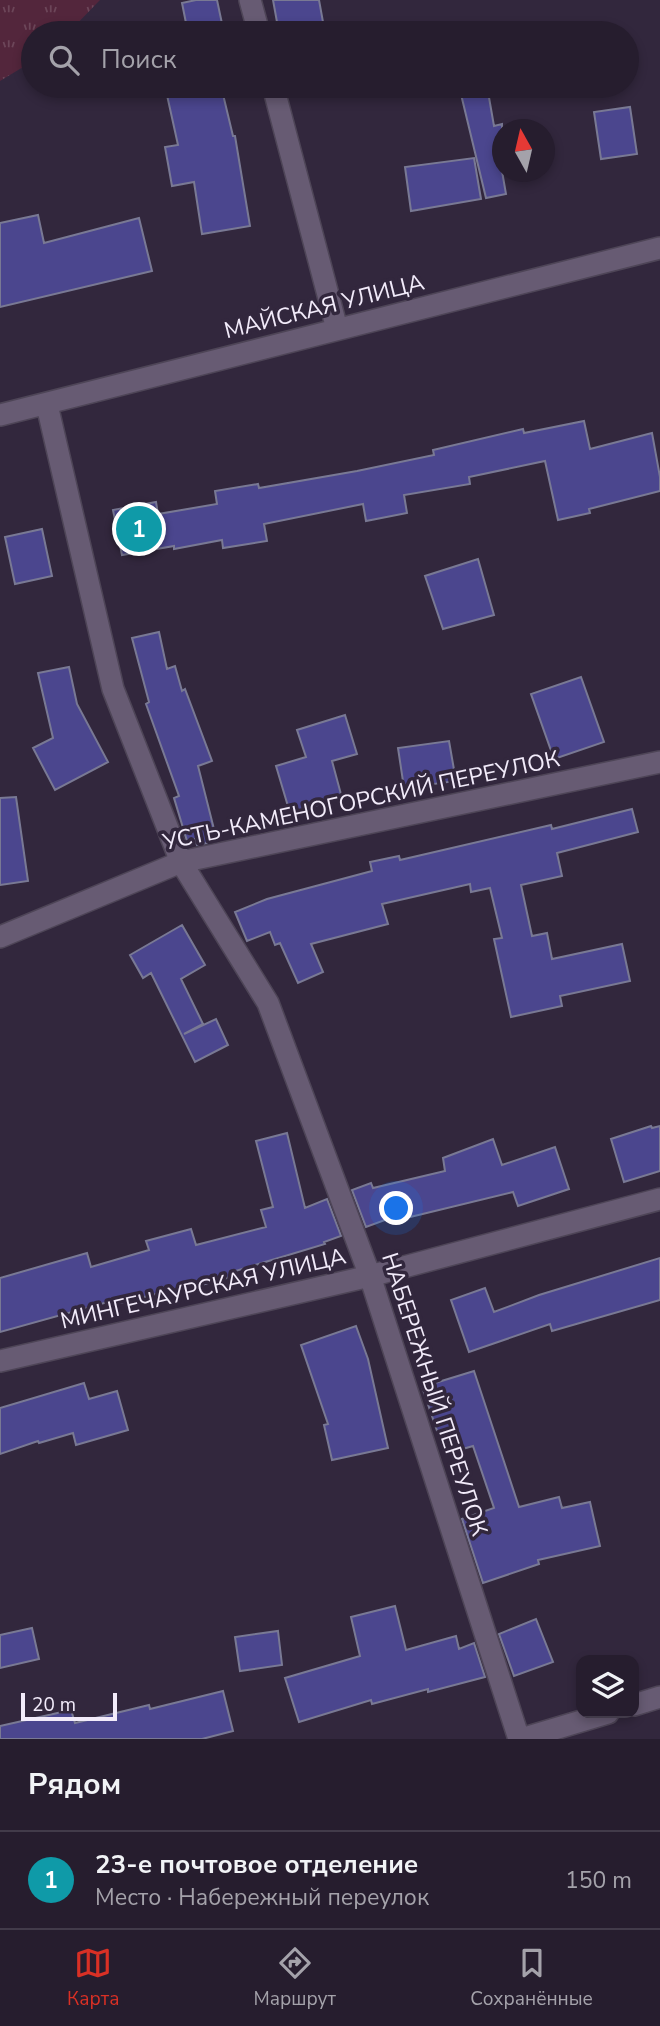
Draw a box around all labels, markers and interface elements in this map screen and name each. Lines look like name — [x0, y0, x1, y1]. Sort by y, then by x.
search box — [21, 21, 639, 98]
icon: search — [45, 41, 83, 79]
text: Поиск — [101, 42, 177, 77]
north arrow — [492, 119, 555, 182]
street label: МАЙСКАЯ УЛИЦА — [221, 267, 428, 346]
pin: 1 — [116, 503, 162, 555]
street label: УСТЬ-КАМЕНОГОРСКИЙ ПЕРЕУЛОК — [159, 743, 563, 858]
your location — [379, 1191, 413, 1225]
street label: МИНГЕЧАУРСКАЯ УЛИЦА — [57, 1240, 349, 1336]
street label: НАБЕРЕЖНЫЙ ПЕРЕУЛОК — [374, 1249, 495, 1540]
map controls — [576, 1655, 639, 1718]
button: layers — [576, 1655, 639, 1718]
scale bar — [21, 1690, 117, 1722]
text: 20 m — [32, 1692, 76, 1718]
text: Рядом — [28, 1764, 121, 1805]
text: 23-е почтовое отделение — [95, 1847, 418, 1882]
text: 1 — [44, 1865, 58, 1896]
text: 150 m — [565, 1865, 632, 1896]
text: Место · Набережный переулок — [95, 1882, 429, 1913]
tab: Карта — [67, 1944, 119, 2012]
tab: Маршрут — [254, 1944, 336, 2012]
tab: Сохранённые — [470, 1944, 593, 2012]

